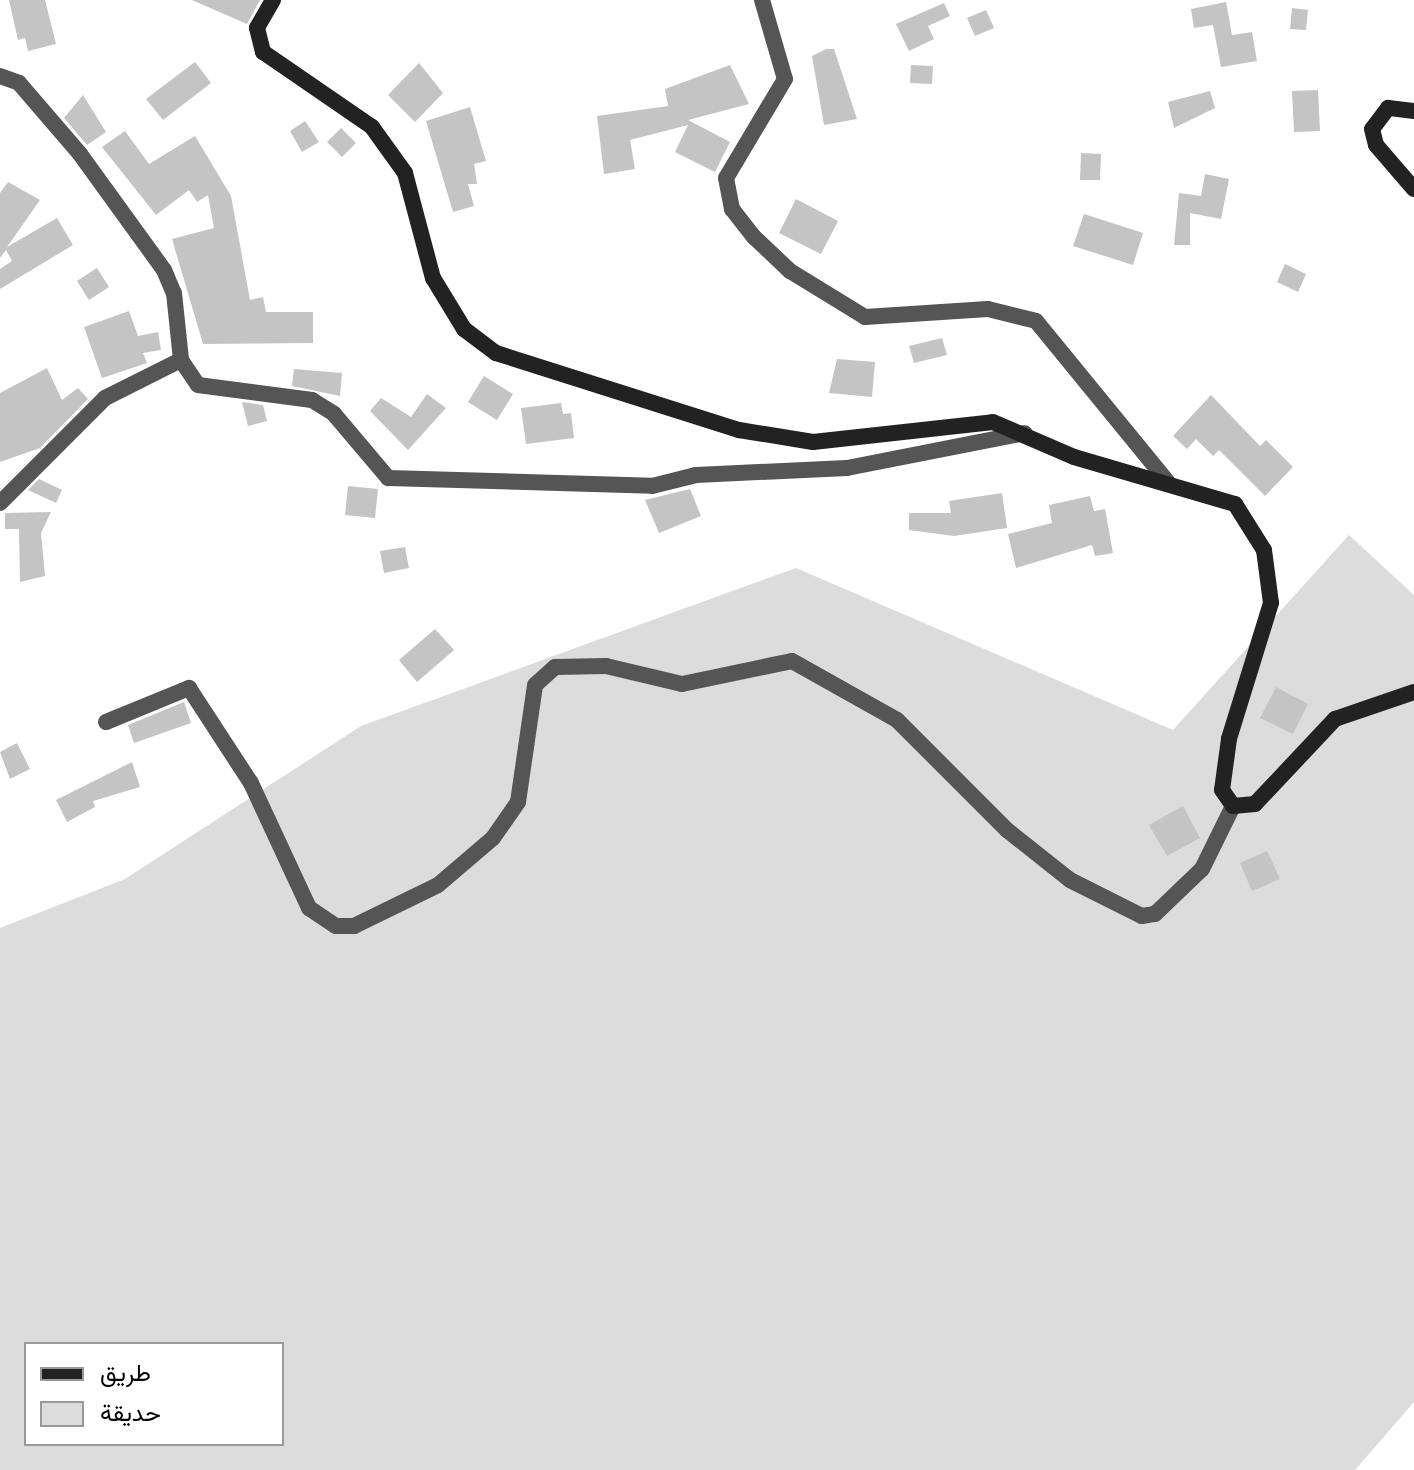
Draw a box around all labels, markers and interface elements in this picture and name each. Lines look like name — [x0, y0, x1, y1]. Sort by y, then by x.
legend — [24, 1342, 284, 1446]
text: طريق — [100, 1355, 151, 1388]
text: حديقة — [100, 1395, 161, 1428]

